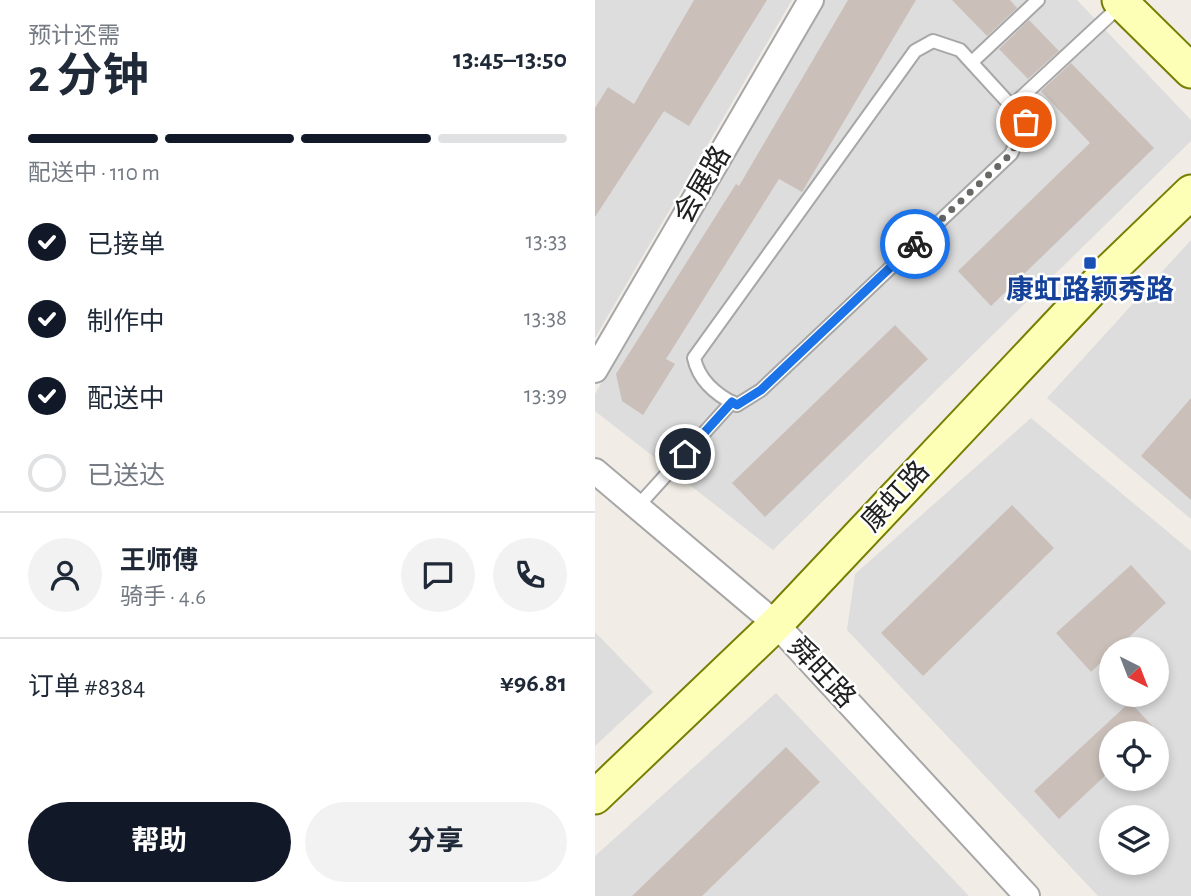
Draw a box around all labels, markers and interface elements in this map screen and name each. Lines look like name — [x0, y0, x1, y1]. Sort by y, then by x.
text: 预计还需 — [28, 25, 120, 48]
text: 13:45–13:50 — [453, 46, 567, 72]
text: 2 分钟 — [28, 54, 149, 100]
pin — [996, 92, 1056, 152]
icon: bag — [1007, 103, 1045, 141]
street label: 会展路 — [668, 141, 736, 228]
text: 配送中 · 110 m — [28, 162, 160, 185]
courier — [880, 209, 950, 279]
icon: check — [28, 223, 66, 261]
icon: bike — [896, 225, 934, 263]
text: 13:33 — [525, 230, 567, 253]
text: 已接单 — [87, 232, 165, 258]
marker: 康虹路颖秀路 — [1082, 255, 1098, 271]
place label: 康虹路颖秀路 — [1006, 275, 1174, 305]
icon: check — [28, 300, 66, 338]
text: 13:38 — [524, 307, 567, 330]
text: 制作中 — [87, 309, 165, 335]
icon: check — [28, 377, 66, 415]
text: 13:39 — [524, 384, 567, 407]
text: 配送中 — [87, 386, 165, 412]
pin — [655, 424, 715, 484]
icon: home — [666, 435, 704, 473]
street label: 康虹路 — [856, 455, 935, 537]
text: 已送达 — [87, 463, 165, 489]
button: person — [28, 538, 102, 612]
button: chat — [401, 538, 475, 612]
button: phone — [493, 538, 567, 612]
text: 王师傅 — [120, 548, 198, 574]
text: 骑手 · 4.6 — [120, 586, 206, 609]
street label: 舜旺路 — [782, 631, 861, 713]
north arrow — [1099, 637, 1169, 707]
map controls — [1099, 637, 1169, 875]
text: ¥96.81 — [500, 670, 567, 696]
text: 订单 #8384 — [28, 674, 146, 700]
button: locate — [1099, 721, 1169, 791]
button: 帮助 — [28, 802, 291, 882]
button: 分享 — [305, 802, 567, 882]
button: layers — [1099, 805, 1169, 875]

